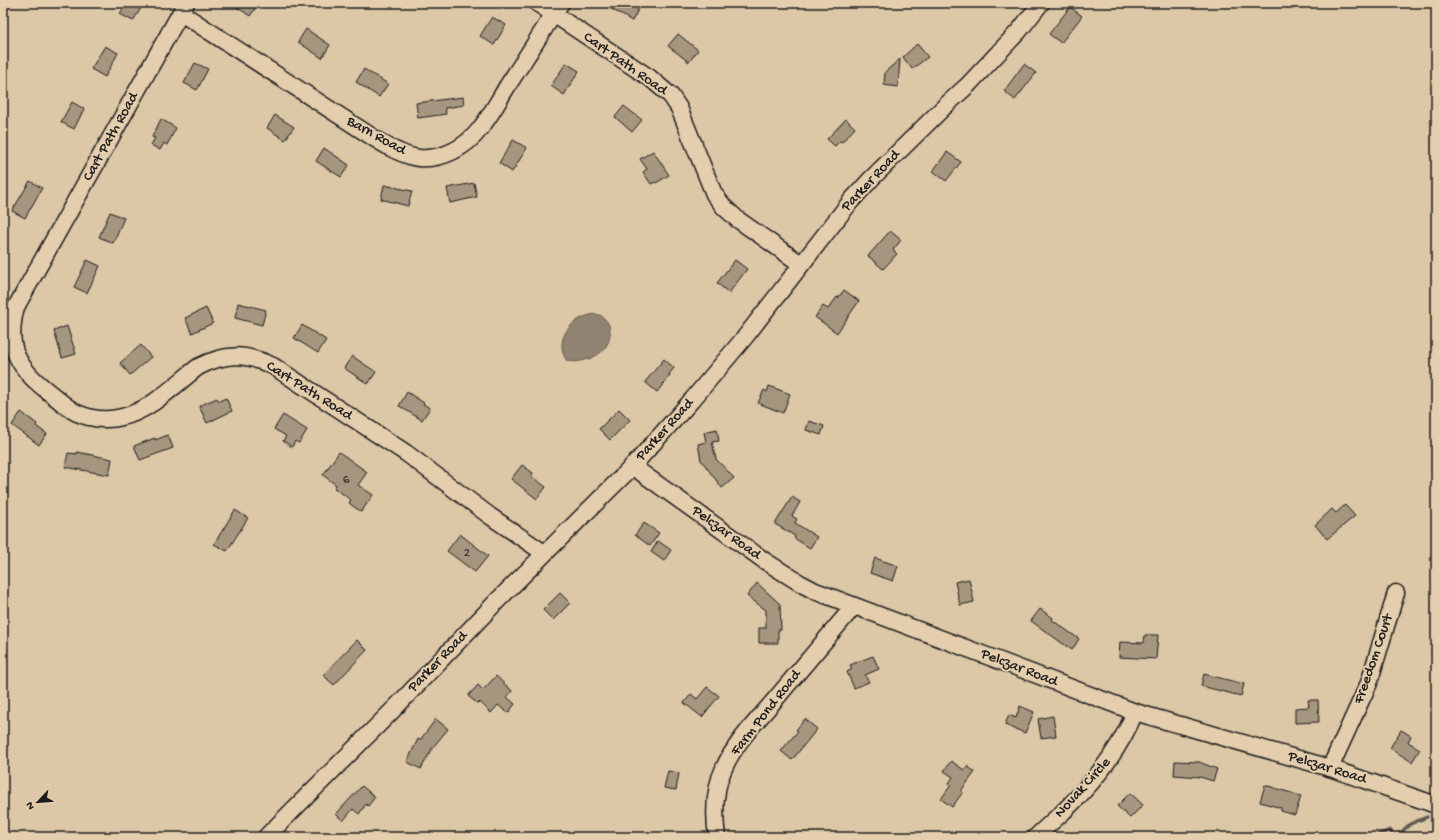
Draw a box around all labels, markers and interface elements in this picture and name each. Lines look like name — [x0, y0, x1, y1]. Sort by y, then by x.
street label: Cart Path Road — [579, 28, 672, 100]
street label: Cart Path Road — [79, 88, 143, 184]
street label: Barn Road — [342, 112, 410, 160]
street label: Parker Road — [837, 145, 905, 216]
street label: Cart Path Road — [262, 357, 357, 425]
street label: Parker Road — [632, 394, 699, 466]
house number: 6 — [343, 473, 350, 488]
street label: Pelczar Road — [687, 501, 765, 565]
house number: 2 — [464, 546, 471, 561]
street label: Freedom Court — [1350, 610, 1398, 707]
street label: Parker Road — [404, 627, 472, 697]
street label: Pelczar Road — [977, 645, 1061, 691]
street label: Farm Pond Road — [726, 666, 806, 760]
street label: Pelczar Road — [1285, 747, 1370, 789]
street label: Novak Circle — [1051, 754, 1115, 822]
north arrow — [18, 782, 58, 822]
text: N — [24, 800, 38, 811]

